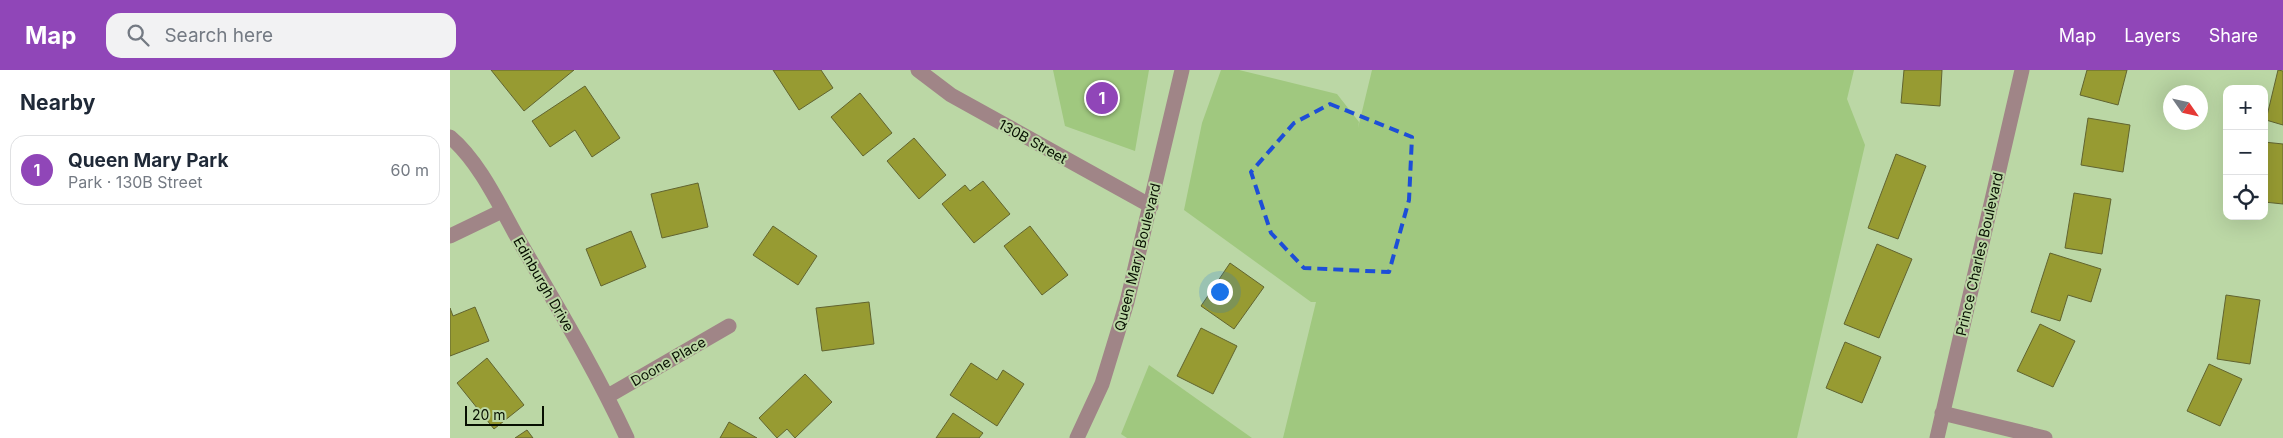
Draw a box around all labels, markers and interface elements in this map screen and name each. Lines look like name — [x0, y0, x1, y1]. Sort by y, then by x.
search box — [106, 13, 456, 58]
text: Map — [25, 21, 76, 50]
icon: search — [124, 21, 152, 49]
text: Search here — [164, 24, 273, 47]
text: Map — [2059, 25, 2096, 46]
text: Layers — [2124, 25, 2181, 46]
text: Share — [2209, 25, 2258, 46]
pin: 1 — [1086, 79, 1118, 117]
north arrow — [2163, 85, 2208, 130]
map controls — [2223, 85, 2268, 220]
button: + — [2223, 85, 2268, 130]
text: Nearby — [20, 90, 95, 115]
street label: 130B Street — [996, 115, 1071, 167]
button: − — [2223, 130, 2268, 175]
text: Queen Mary Park — [68, 149, 228, 172]
text: 1 — [34, 160, 40, 180]
text: 60 m — [390, 160, 429, 180]
street label: Prince Charles Boulevard — [1952, 171, 2006, 337]
text: Park · 130B Street — [68, 172, 202, 192]
button: locate — [2223, 175, 2268, 220]
street label: Queen Mary Boulevard — [1110, 181, 1164, 333]
street label: Edinburgh Drive — [510, 234, 578, 334]
your location — [1207, 279, 1233, 305]
street label: Doone Place — [628, 333, 708, 389]
scale bar — [465, 403, 544, 426]
text: 20 m — [472, 406, 506, 423]

